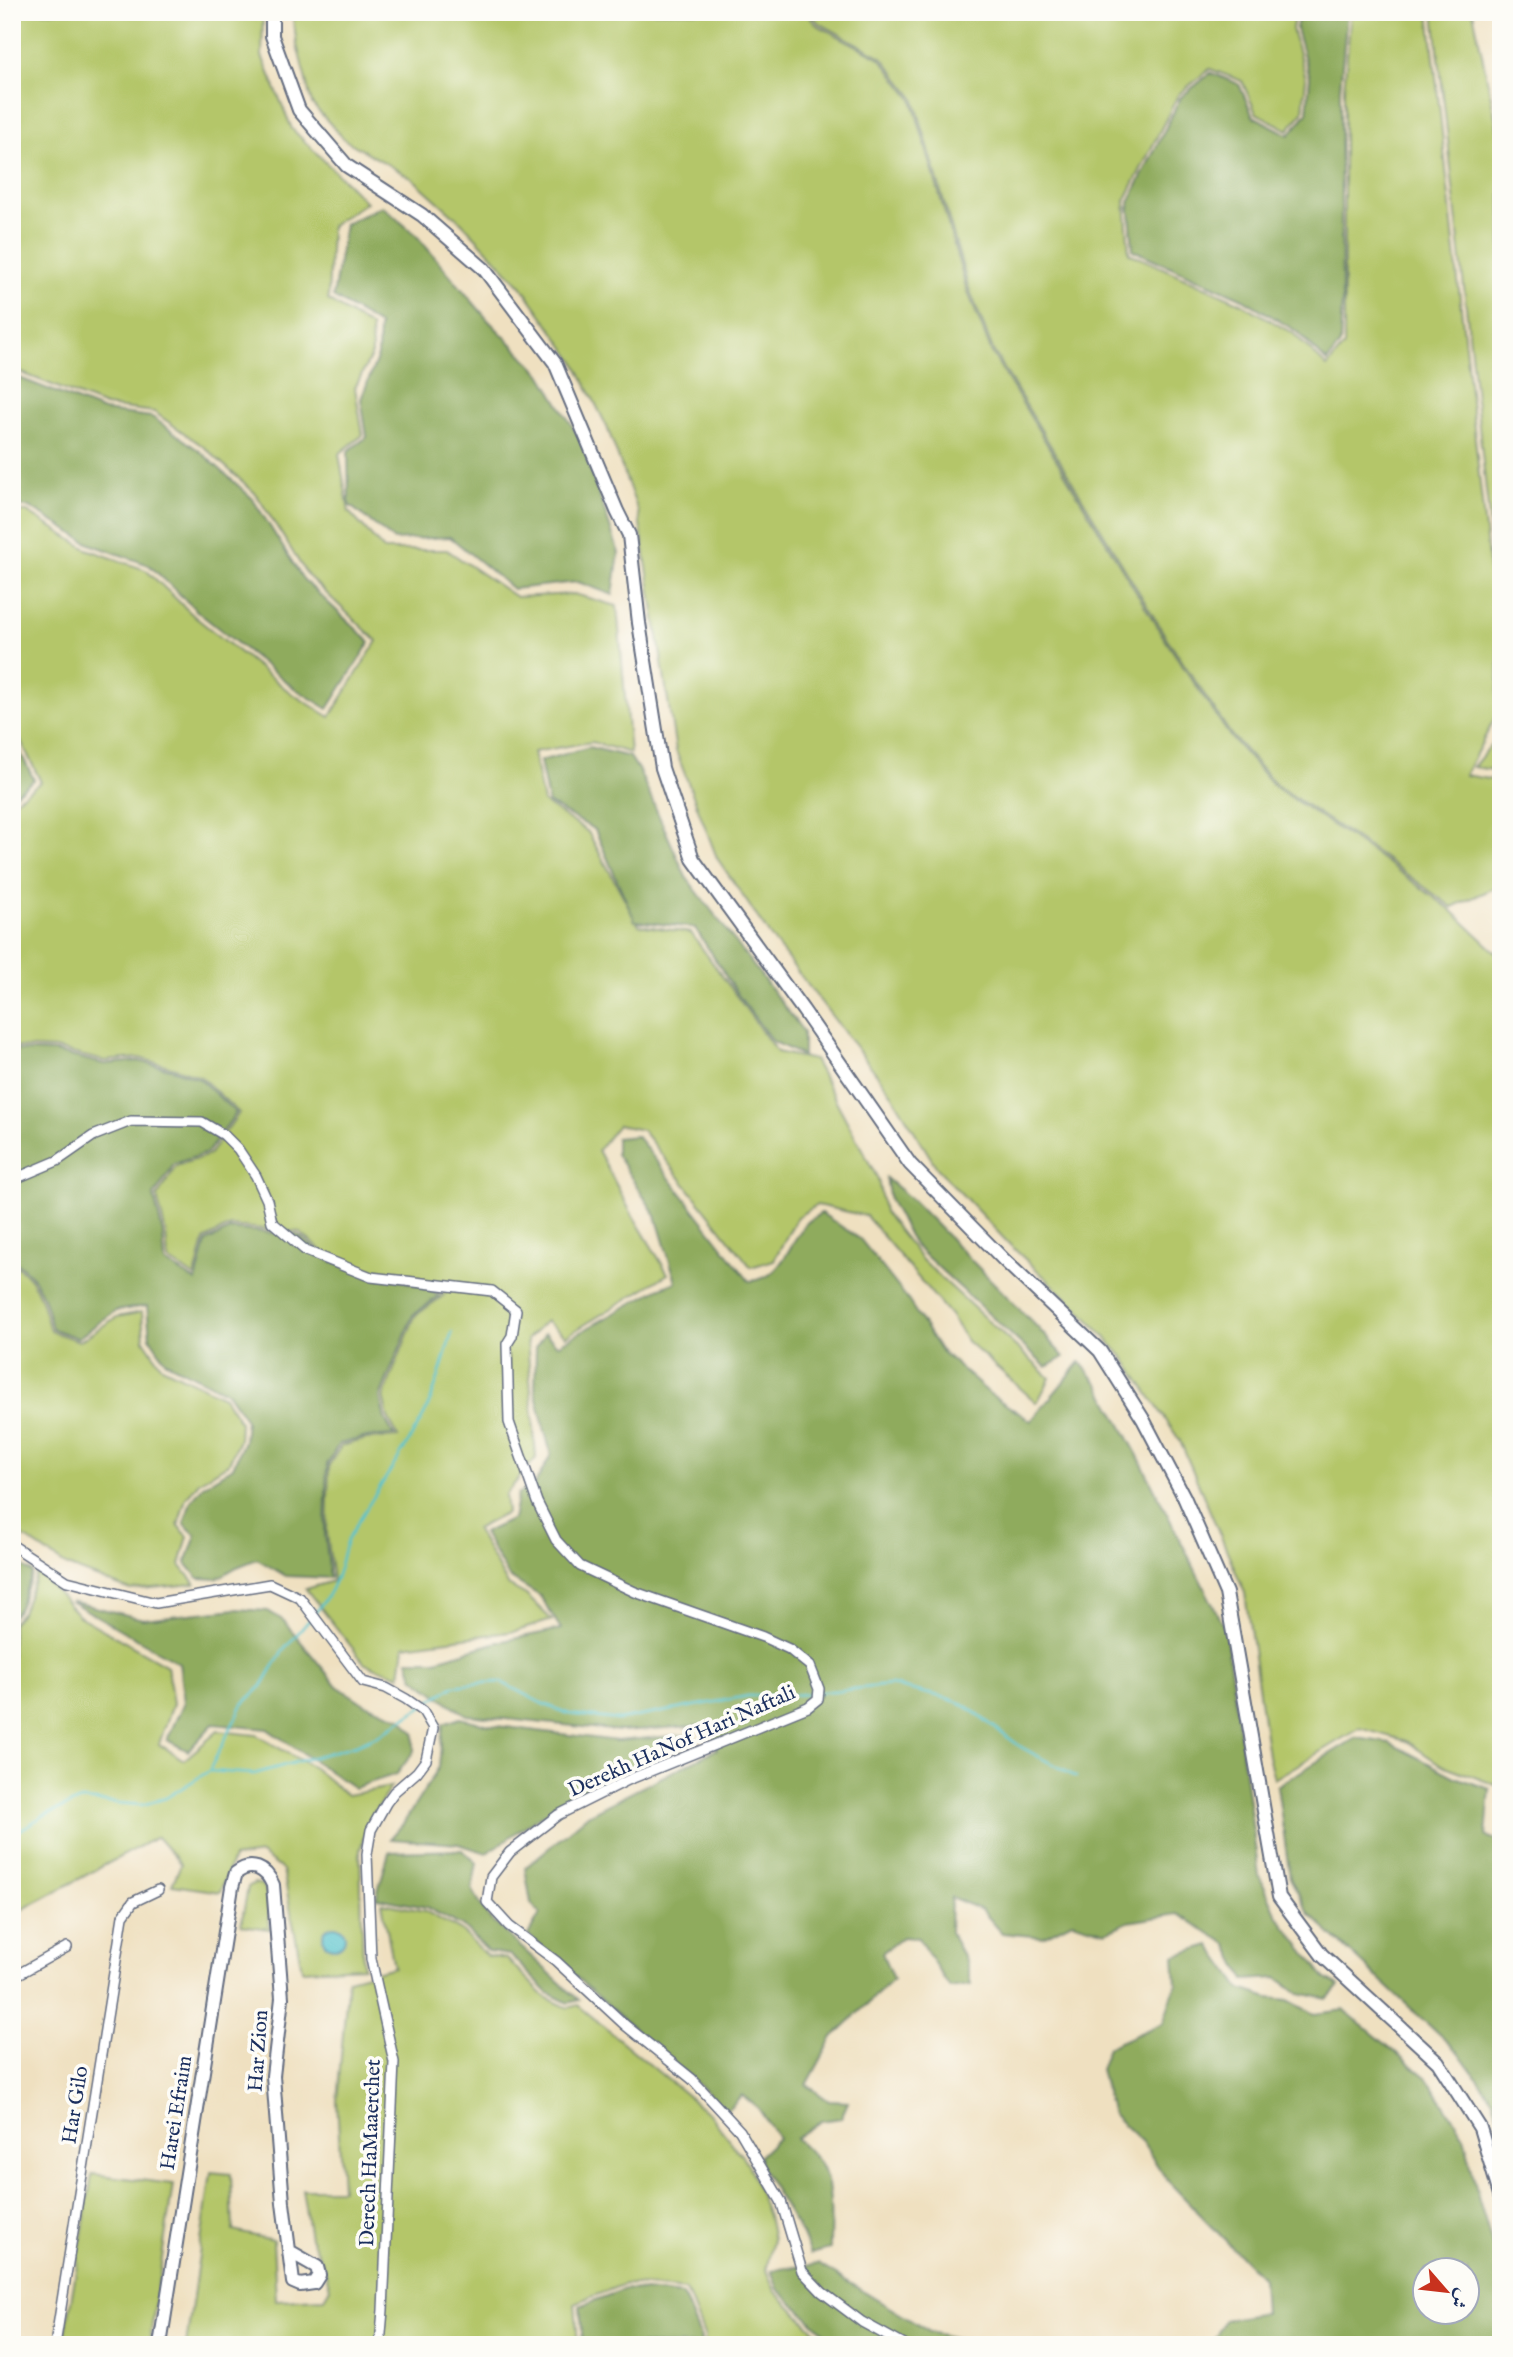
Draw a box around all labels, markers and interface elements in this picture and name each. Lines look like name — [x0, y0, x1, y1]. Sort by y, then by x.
street label: Derekh HaNof Hari Naftali — [564, 1680, 800, 1804]
street label: Har Zion — [243, 2009, 275, 2093]
street label: Harei Efraim — [155, 2054, 199, 2172]
street label: Derech HaMaaerchet — [354, 2059, 388, 2247]
street label: Har Gilo — [57, 2064, 95, 2146]
north arrow — [1412, 2256, 1482, 2326]
text: ش — [1444, 2284, 1474, 2312]

